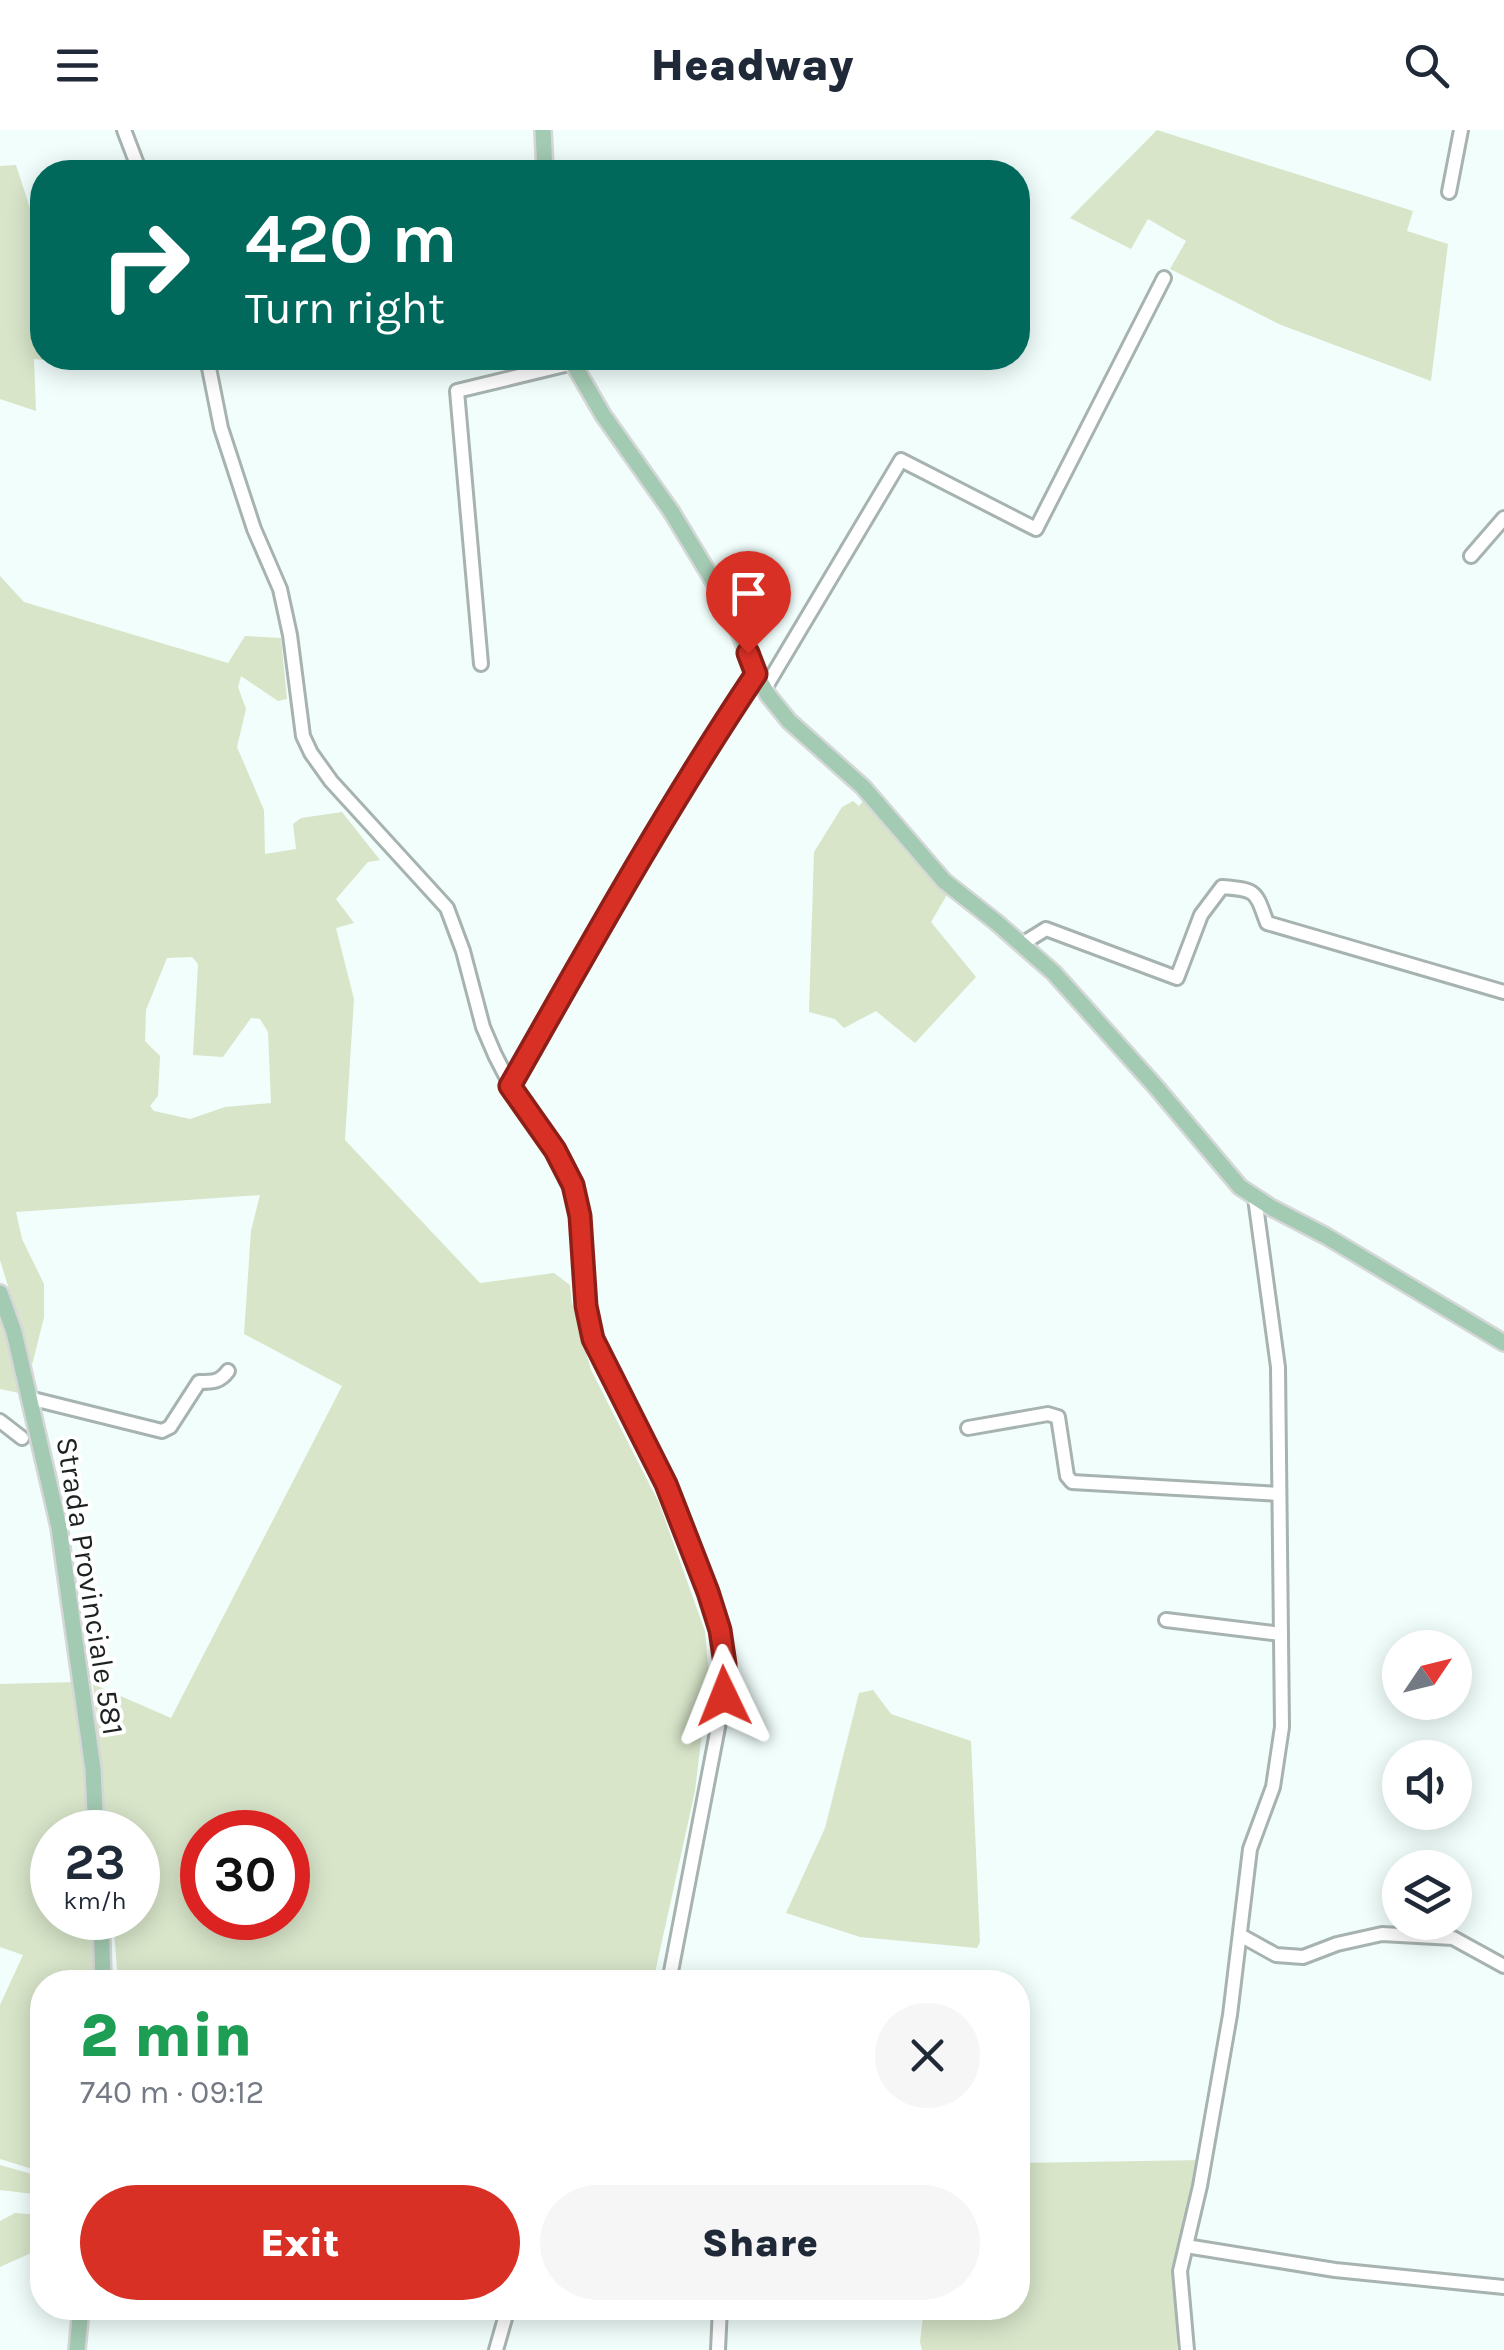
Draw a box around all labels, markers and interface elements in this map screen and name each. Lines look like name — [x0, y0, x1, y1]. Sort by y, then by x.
icon: menu — [50, 38, 105, 93]
icon: search — [1399, 38, 1454, 93]
text: Headway — [651, 39, 853, 91]
text: 420 m — [245, 198, 457, 280]
icon: right — [80, 200, 210, 330]
text: Turn right — [245, 282, 445, 334]
pin — [706, 551, 791, 654]
icon: arrive — [721, 566, 776, 621]
street label: Strada Provinciale 581 — [49, 1434, 131, 1738]
north arrow — [1382, 1630, 1472, 1720]
map controls — [1382, 1630, 1472, 1940]
position arrow — [672, 1644, 776, 1748]
button: sound — [1382, 1740, 1472, 1830]
speed limit sign: 30 — [180, 1810, 310, 1940]
text: 23 — [64, 1833, 126, 1892]
button: layers — [1382, 1850, 1472, 1940]
text: km/h — [63, 1886, 127, 1915]
text: 2 min — [80, 2001, 252, 2071]
button: close — [875, 2003, 980, 2108]
text: 740 m · 09:12 — [80, 2074, 264, 2111]
button: Exit — [80, 2185, 520, 2300]
button: Share — [540, 2185, 980, 2300]

